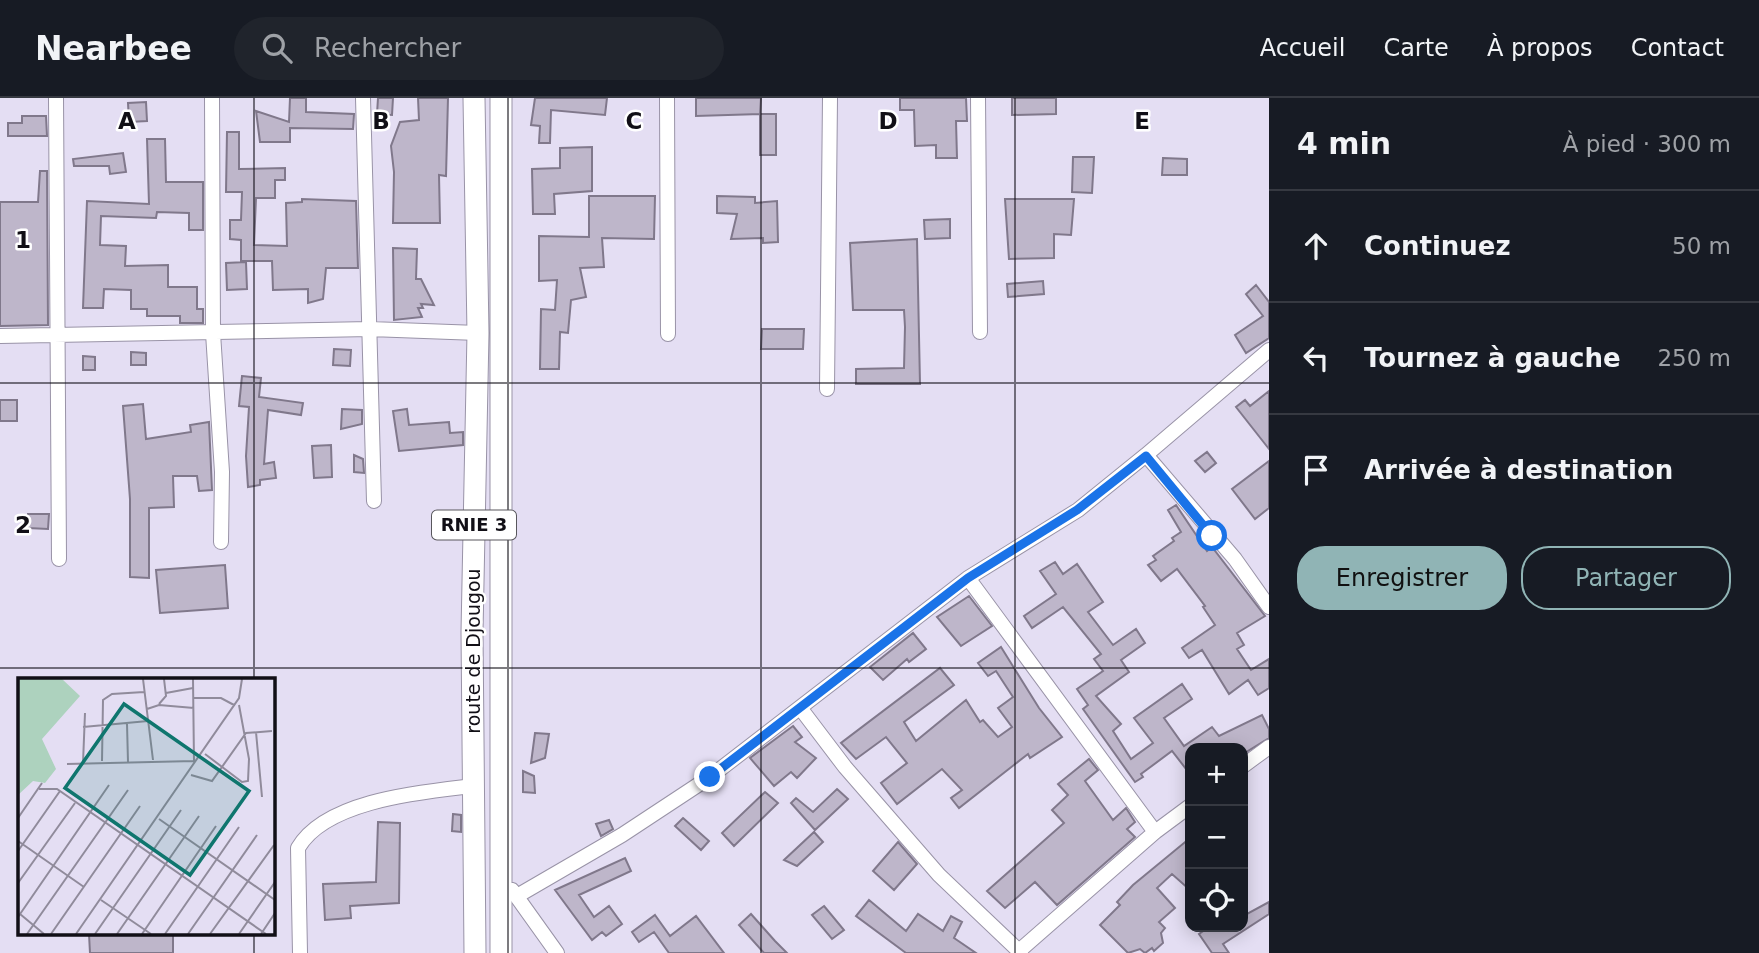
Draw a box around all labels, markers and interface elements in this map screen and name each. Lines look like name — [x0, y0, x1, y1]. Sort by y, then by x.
search box — [234, 17, 724, 80]
text: Nearbee — [35, 29, 192, 68]
icon: search — [258, 29, 296, 67]
text: Rechercher — [314, 33, 461, 63]
text: Accueil — [1260, 34, 1345, 62]
text: Carte — [1383, 34, 1449, 62]
text: À propos — [1487, 34, 1593, 62]
text: Contact — [1631, 34, 1724, 62]
text: A — [118, 108, 136, 134]
text: B — [372, 108, 390, 134]
text: C — [626, 108, 642, 134]
text: D — [878, 108, 898, 134]
text: E — [1134, 108, 1150, 134]
text: 4 min — [1297, 126, 1391, 161]
text: À pied · 300 m — [1563, 131, 1731, 157]
text: 1 — [15, 227, 31, 253]
icon: ahead — [1297, 227, 1335, 265]
text: Continuez — [1364, 231, 1511, 261]
text: 50 m — [1672, 233, 1731, 259]
icon: left — [1297, 339, 1335, 377]
text: Tournez à gauche — [1364, 343, 1621, 373]
text: 250 m — [1657, 345, 1731, 371]
icon: arrive — [1297, 451, 1335, 489]
text: Arrivée à destination — [1364, 455, 1673, 485]
road number: RNIE 3 — [432, 510, 516, 540]
text: 2 — [15, 512, 31, 538]
route start — [1196, 520, 1227, 551]
button: Enregistrer — [1297, 546, 1507, 610]
button: Partager — [1521, 546, 1731, 610]
street label: route de Djougou — [462, 568, 484, 734]
inset map — [18, 678, 275, 936]
map controls — [1185, 743, 1248, 932]
button: + — [1185, 743, 1248, 806]
route end — [694, 761, 725, 792]
button: − — [1185, 806, 1248, 869]
button: locate — [1185, 869, 1248, 932]

